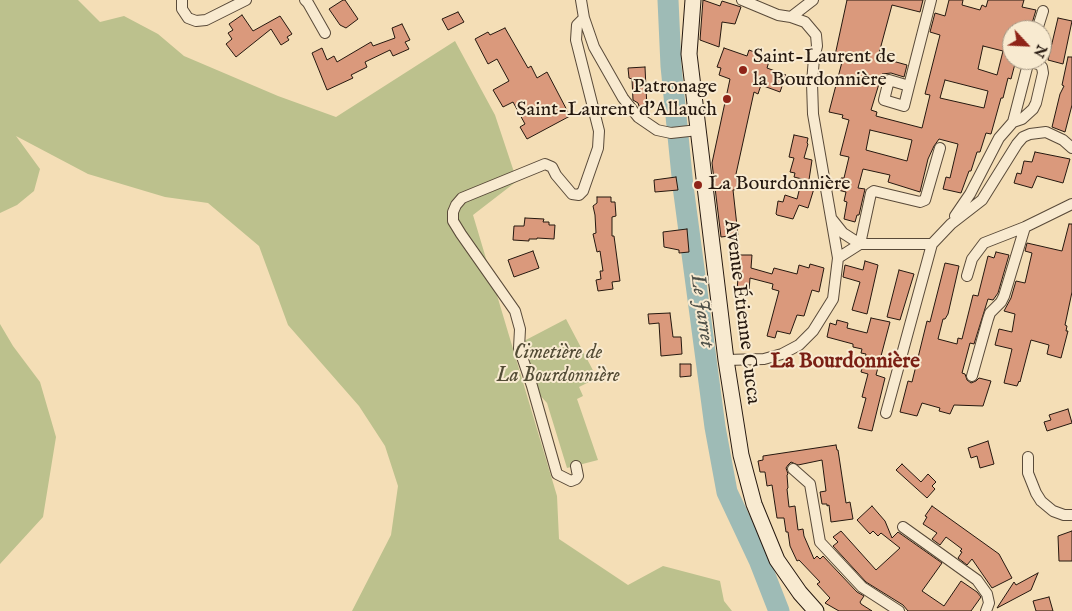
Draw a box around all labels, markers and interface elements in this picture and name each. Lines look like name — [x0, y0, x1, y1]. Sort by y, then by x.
north arrow — [1002, 20, 1052, 70]
text: N — [1029, 42, 1050, 60]
place label: Saint-Laurent de la Bourdonnière — [753, 46, 895, 93]
marker: Saint-Laurent de la Bourdonnière — [737, 64, 749, 76]
place label: Patronage Saint-Laurent d'Allauch — [516, 76, 717, 123]
marker: Patronage Saint-Laurent d'Allauch — [721, 93, 733, 105]
place label: La Bourdonnière — [708, 173, 851, 197]
marker: La Bourdonnière — [692, 179, 704, 191]
street label: Avenue Étienne Cucca — [718, 218, 764, 406]
water label: Le Jarret — [683, 273, 719, 349]
park label: Cimetière de La Bourdonnière — [496, 342, 620, 389]
district label: La Bourdonnière — [770, 350, 920, 376]

